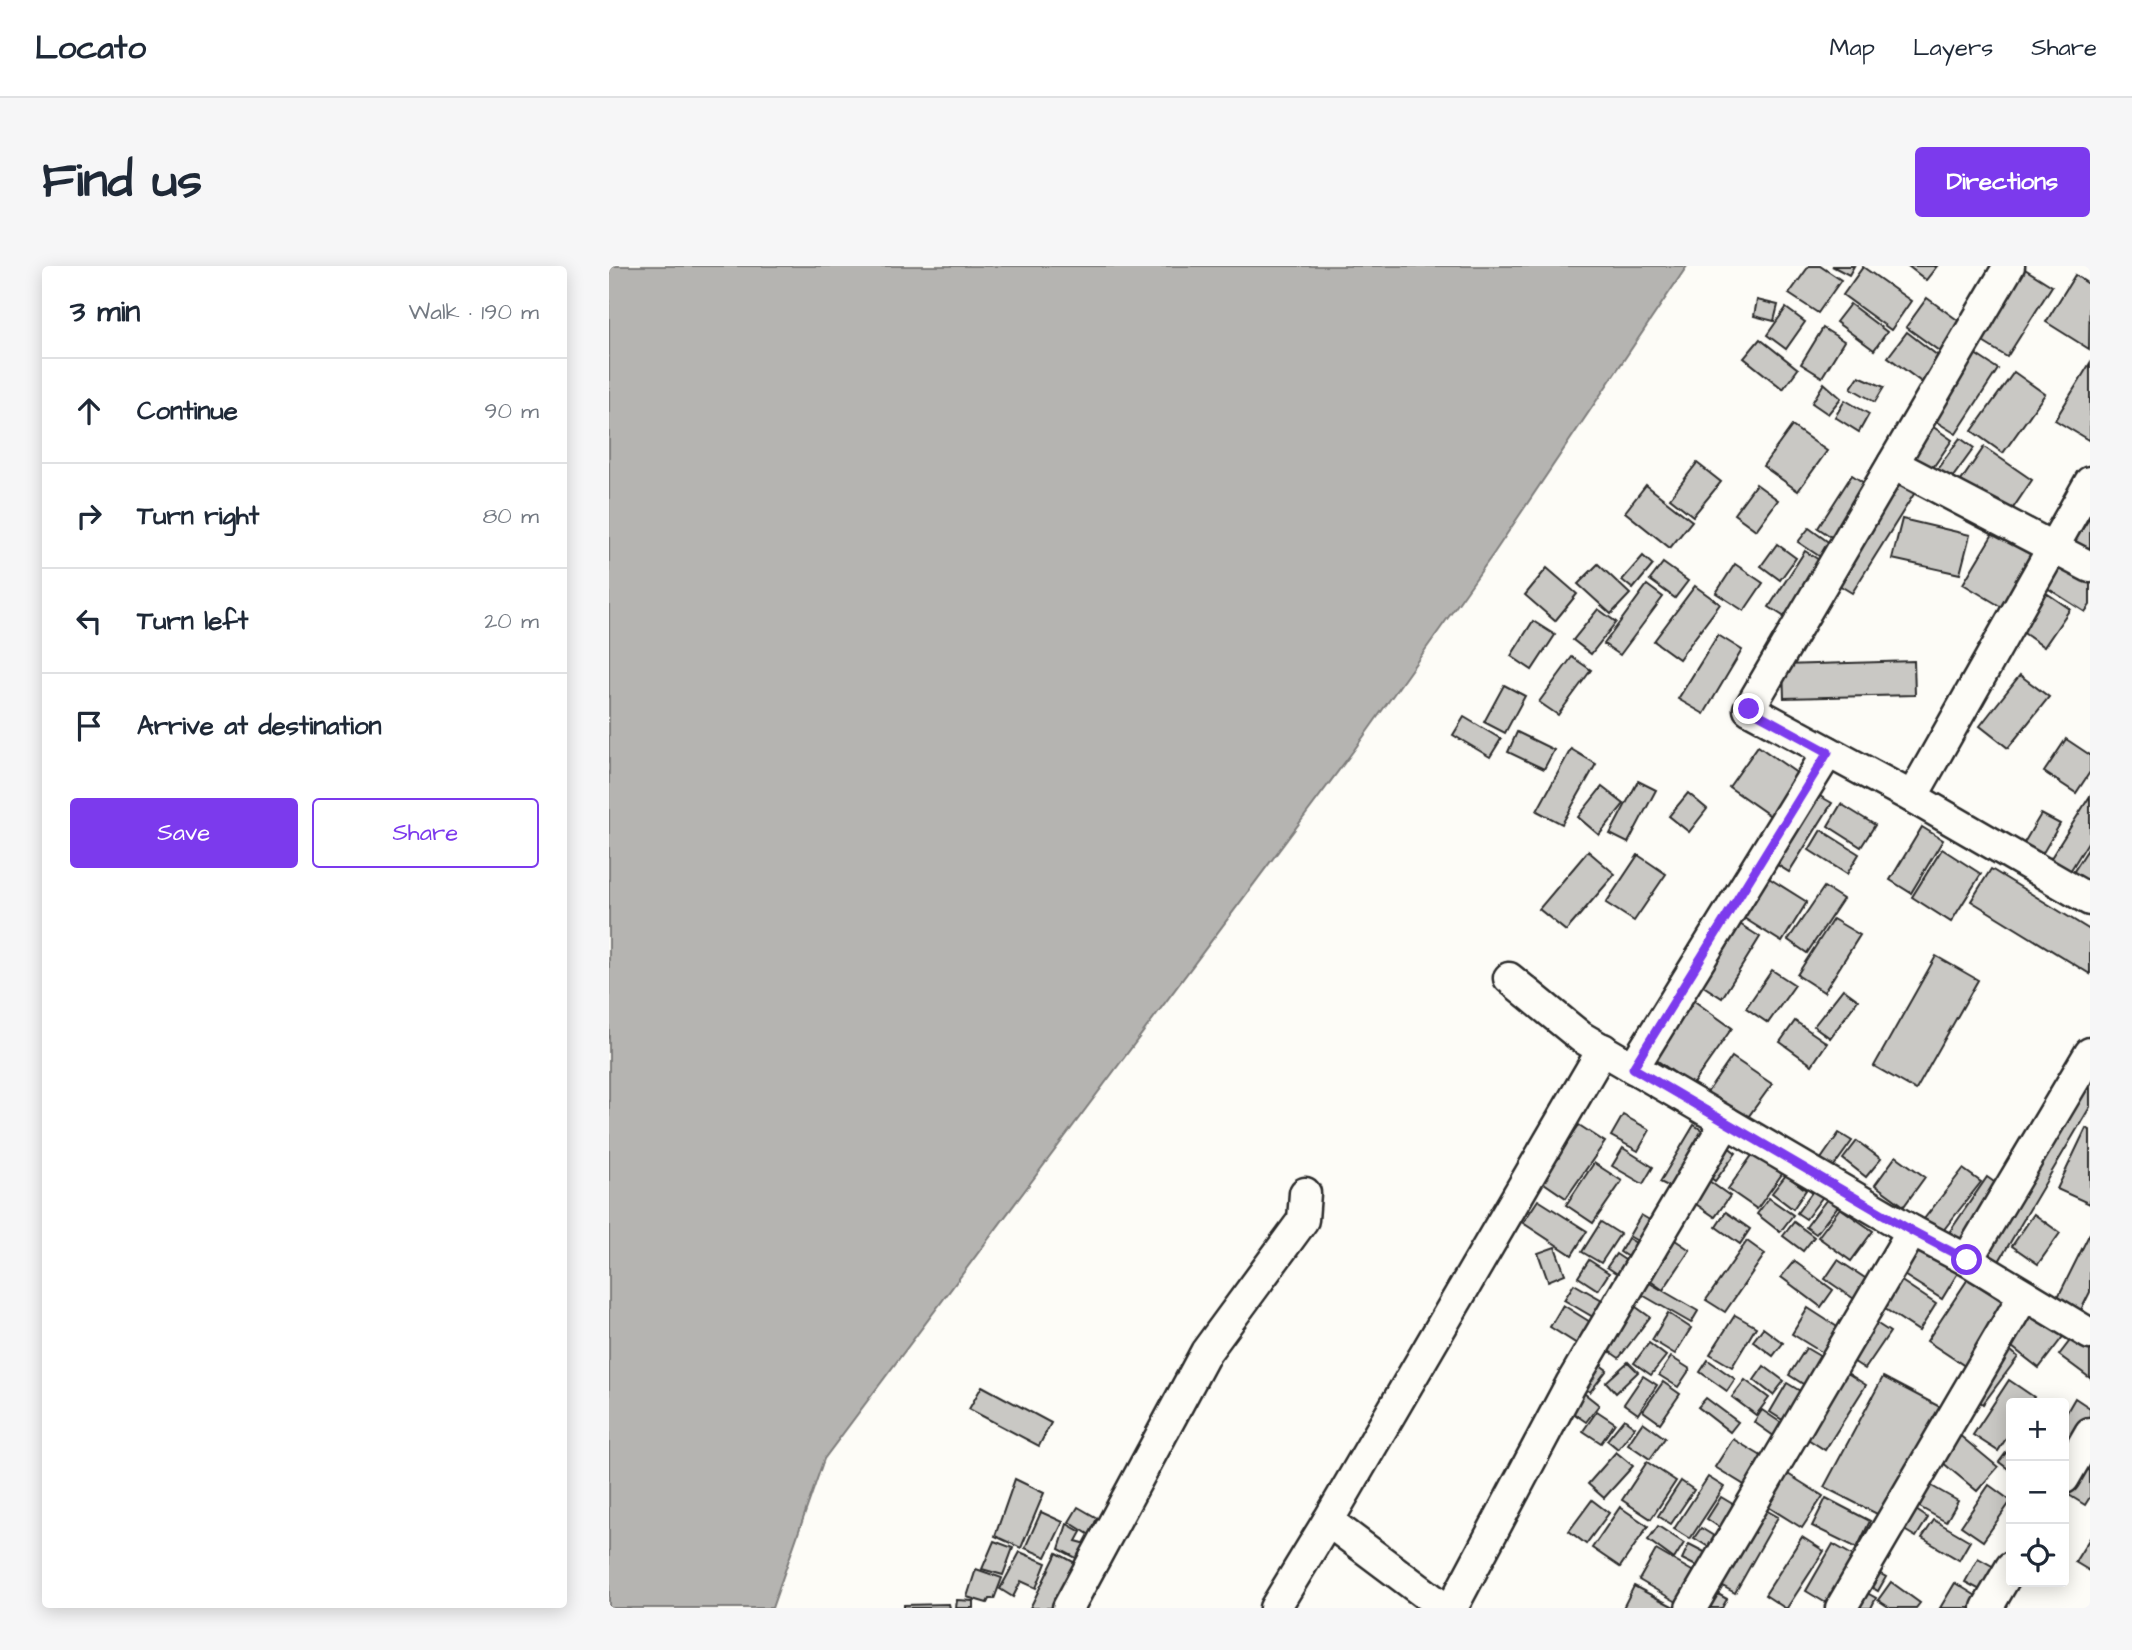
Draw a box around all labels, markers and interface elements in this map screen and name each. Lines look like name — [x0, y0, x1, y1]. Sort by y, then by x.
text: Locato — [35, 25, 146, 71]
text: Map — [1830, 31, 1875, 65]
text: Layers — [1913, 31, 1993, 65]
text: Share — [2031, 31, 2097, 65]
button: Directions — [1915, 147, 2090, 217]
text: Find us — [42, 148, 202, 216]
text: 3 min — [70, 291, 140, 333]
text: Walk · 190 m — [409, 296, 539, 328]
icon: ahead — [70, 392, 108, 430]
text: Continue — [137, 393, 238, 429]
text: 90 m — [484, 395, 539, 427]
icon: right — [70, 497, 108, 535]
text: Turn right — [137, 498, 259, 534]
text: 80 m — [482, 500, 539, 532]
icon: left — [70, 602, 108, 640]
text: Turn left — [137, 603, 248, 639]
text: 20 m — [484, 605, 539, 637]
route end — [1733, 693, 1764, 724]
icon: arrive — [70, 707, 108, 745]
text: Arrive at destination — [137, 708, 382, 744]
button: Save — [70, 798, 298, 868]
button: Share — [312, 798, 539, 868]
route start — [1951, 1244, 1982, 1275]
map controls — [2006, 1398, 2069, 1587]
button: + — [2006, 1398, 2069, 1461]
button: − — [2006, 1461, 2069, 1524]
button: locate — [2006, 1524, 2069, 1587]

